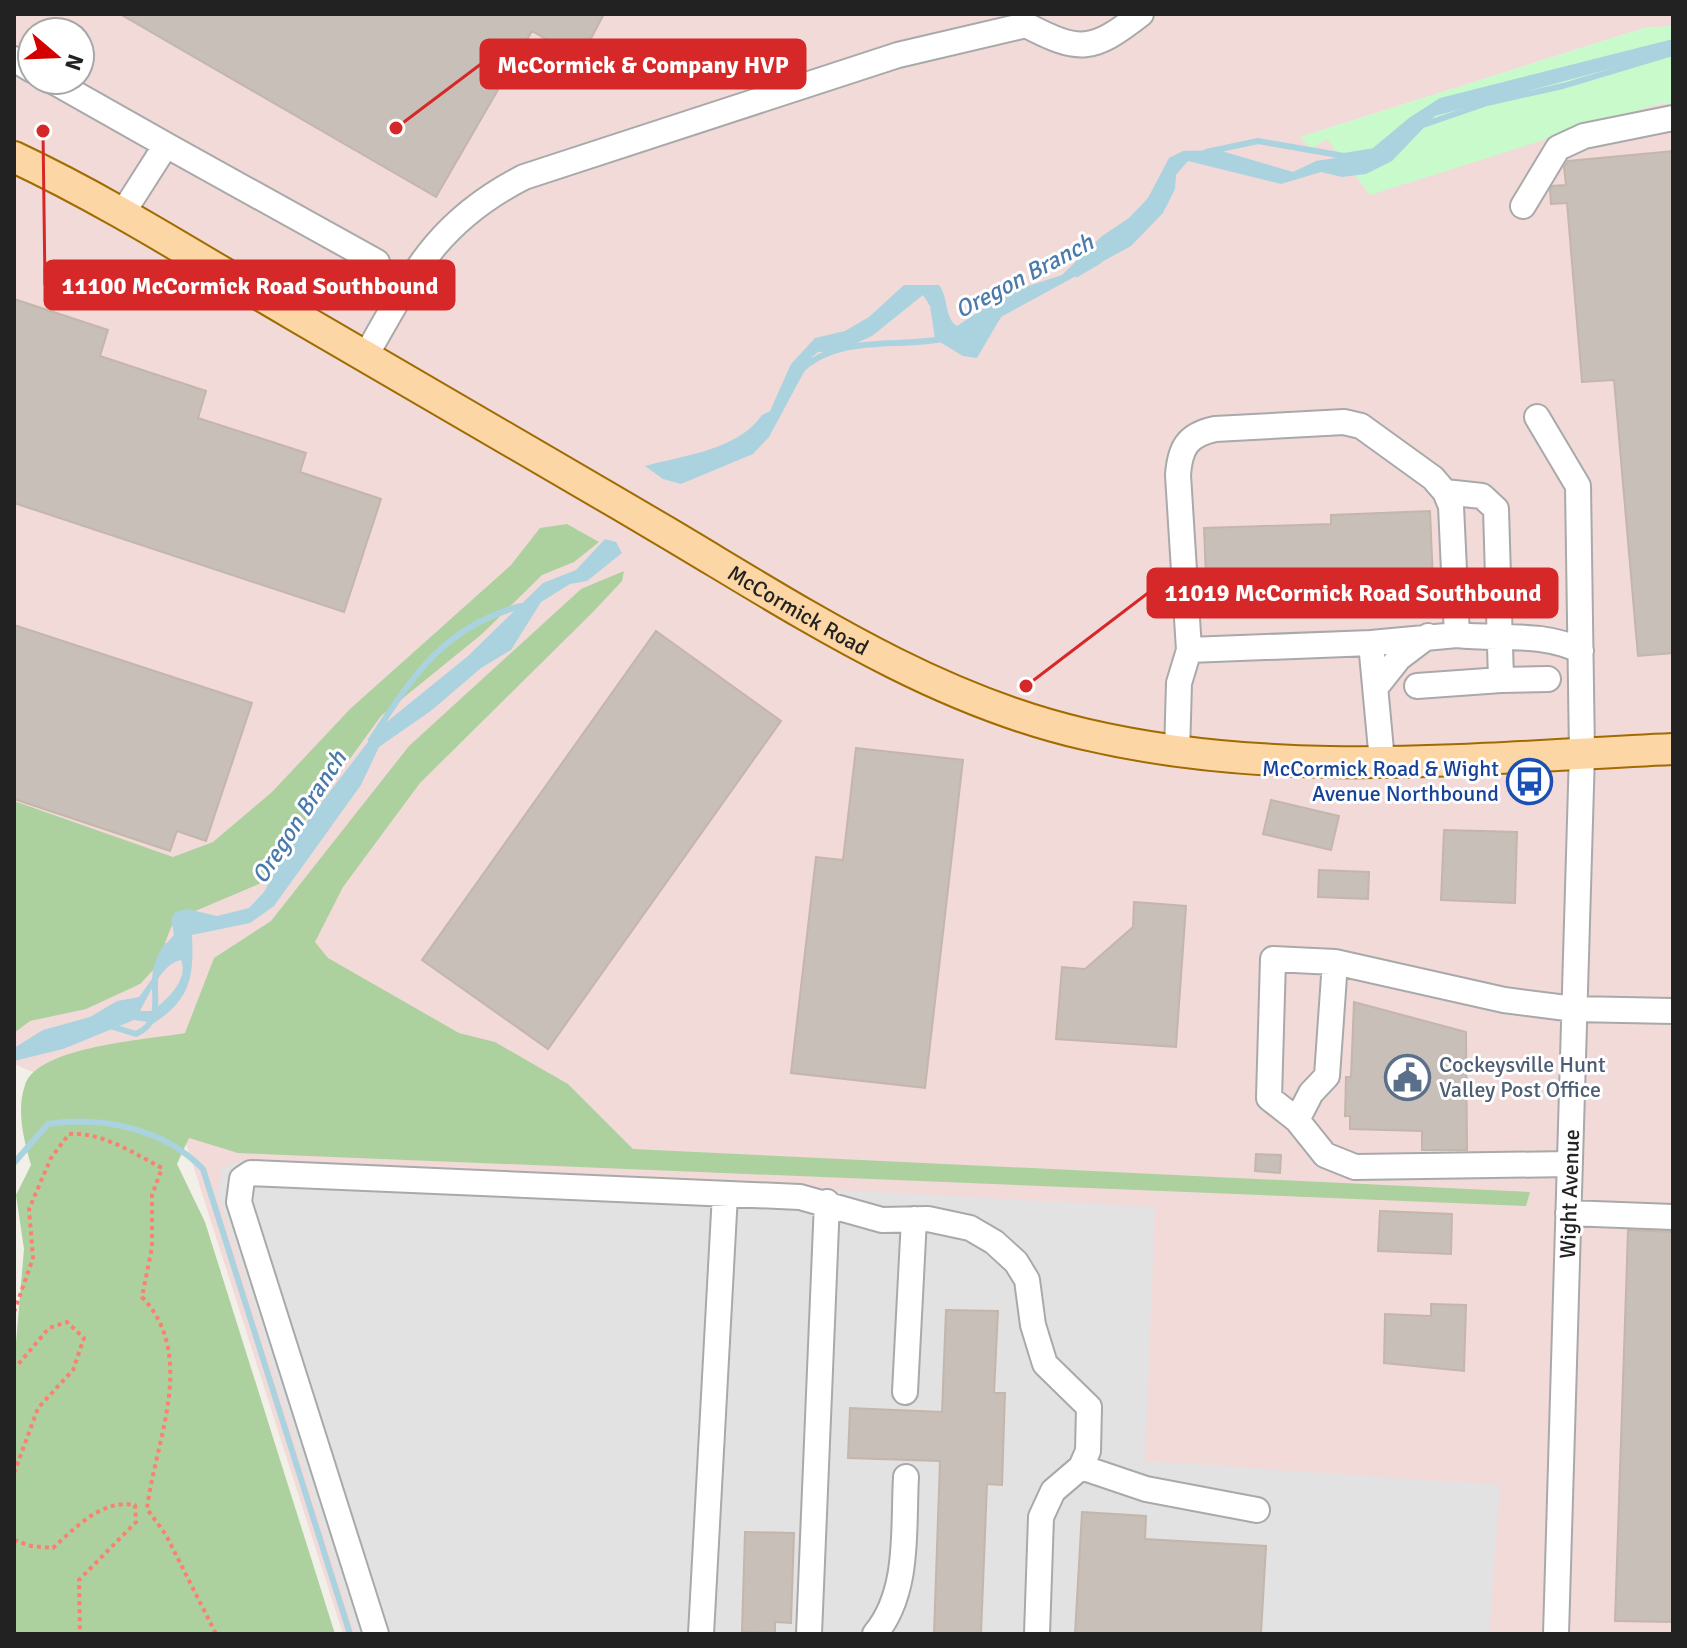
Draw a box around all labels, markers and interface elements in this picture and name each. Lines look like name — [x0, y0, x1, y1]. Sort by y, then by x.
north arrow — [16, 16, 96, 96]
callout: McCormick & Company HVP — [481, 40, 805, 88]
text: McCormick & Company HVP — [497, 50, 789, 80]
text: N — [59, 51, 90, 74]
water label: Oregon Branch — [950, 227, 1099, 325]
callout: 11100 McCormick Road Southbound — [45, 261, 454, 309]
text: 11100 McCormick Road Southbound — [62, 271, 438, 301]
street label: McCormick Road — [723, 559, 873, 661]
callout: 11019 McCormick Road Southbound — [1148, 569, 1557, 617]
text: 11019 McCormick Road Southbound — [1165, 578, 1541, 608]
water label: Oregon Branch — [245, 744, 354, 889]
place label: McCormick Road & Wight Avenue Northbound — [1262, 755, 1499, 807]
bus stop icon: McCormick Road & Wight Avenue Northbound — [1506, 757, 1554, 805]
place label: Cockeysville Hunt Valley Post Office — [1439, 1051, 1606, 1103]
public building icon: Cockeysville Hunt Valley Post Office — [1384, 1053, 1432, 1101]
street label: Wight Avenue — [1554, 1129, 1585, 1259]

